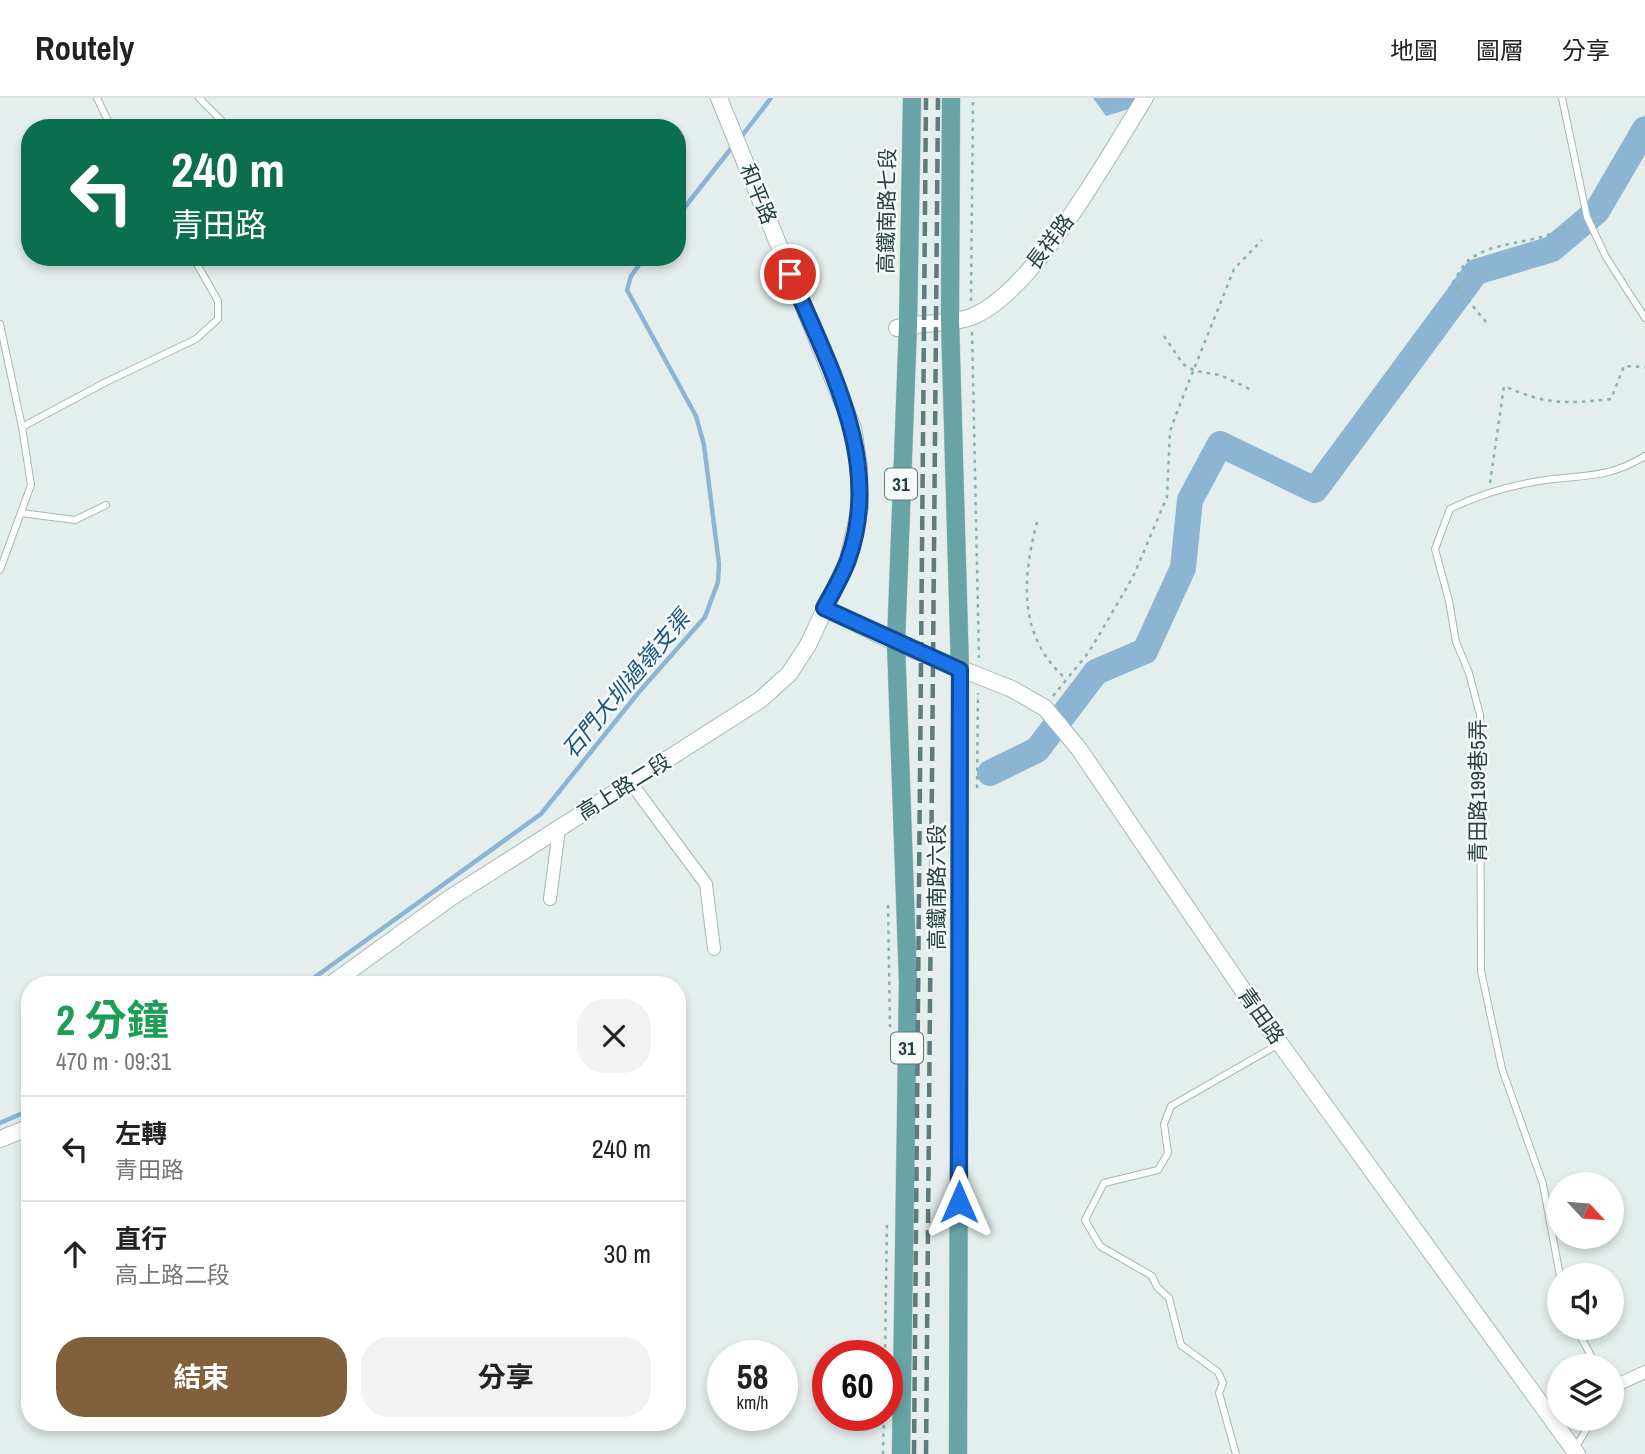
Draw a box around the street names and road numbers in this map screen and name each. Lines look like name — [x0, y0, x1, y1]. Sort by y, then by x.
street label: 高鐵南路七段 — [871, 148, 902, 274]
street label: 和平路 — [733, 159, 784, 228]
street label: 長祥路 — [1019, 208, 1080, 276]
road number: 31 — [885, 468, 917, 500]
street label: 青田路199巷5弄 — [1463, 719, 1492, 863]
street label: 高上路二段 — [572, 746, 676, 827]
street label: 高鐵南路六段 — [922, 824, 951, 950]
street label: 青田路 — [1231, 982, 1291, 1050]
road number: 31 — [891, 1032, 923, 1064]

